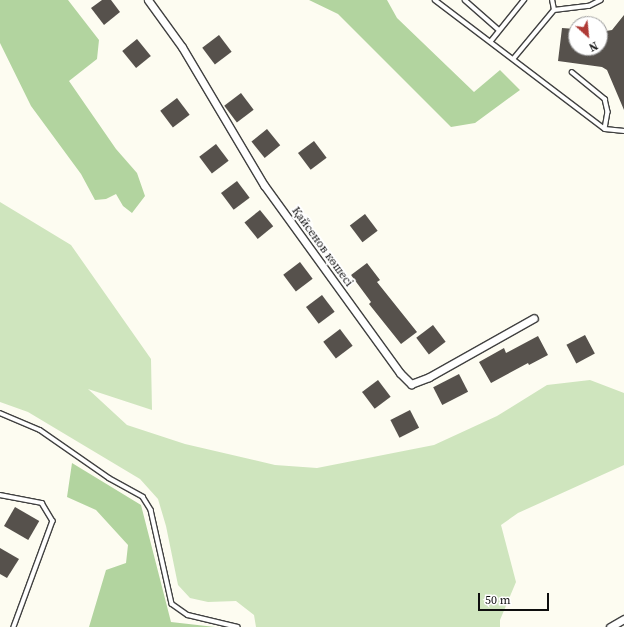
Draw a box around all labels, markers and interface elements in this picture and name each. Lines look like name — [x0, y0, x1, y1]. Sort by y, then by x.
north arrow — [568, 16, 608, 56]
text: N — [586, 38, 600, 55]
street label: Қайсенов көшесі — [288, 204, 356, 290]
scale bar — [480, 585, 551, 611]
text: 50 m — [485, 592, 511, 608]

